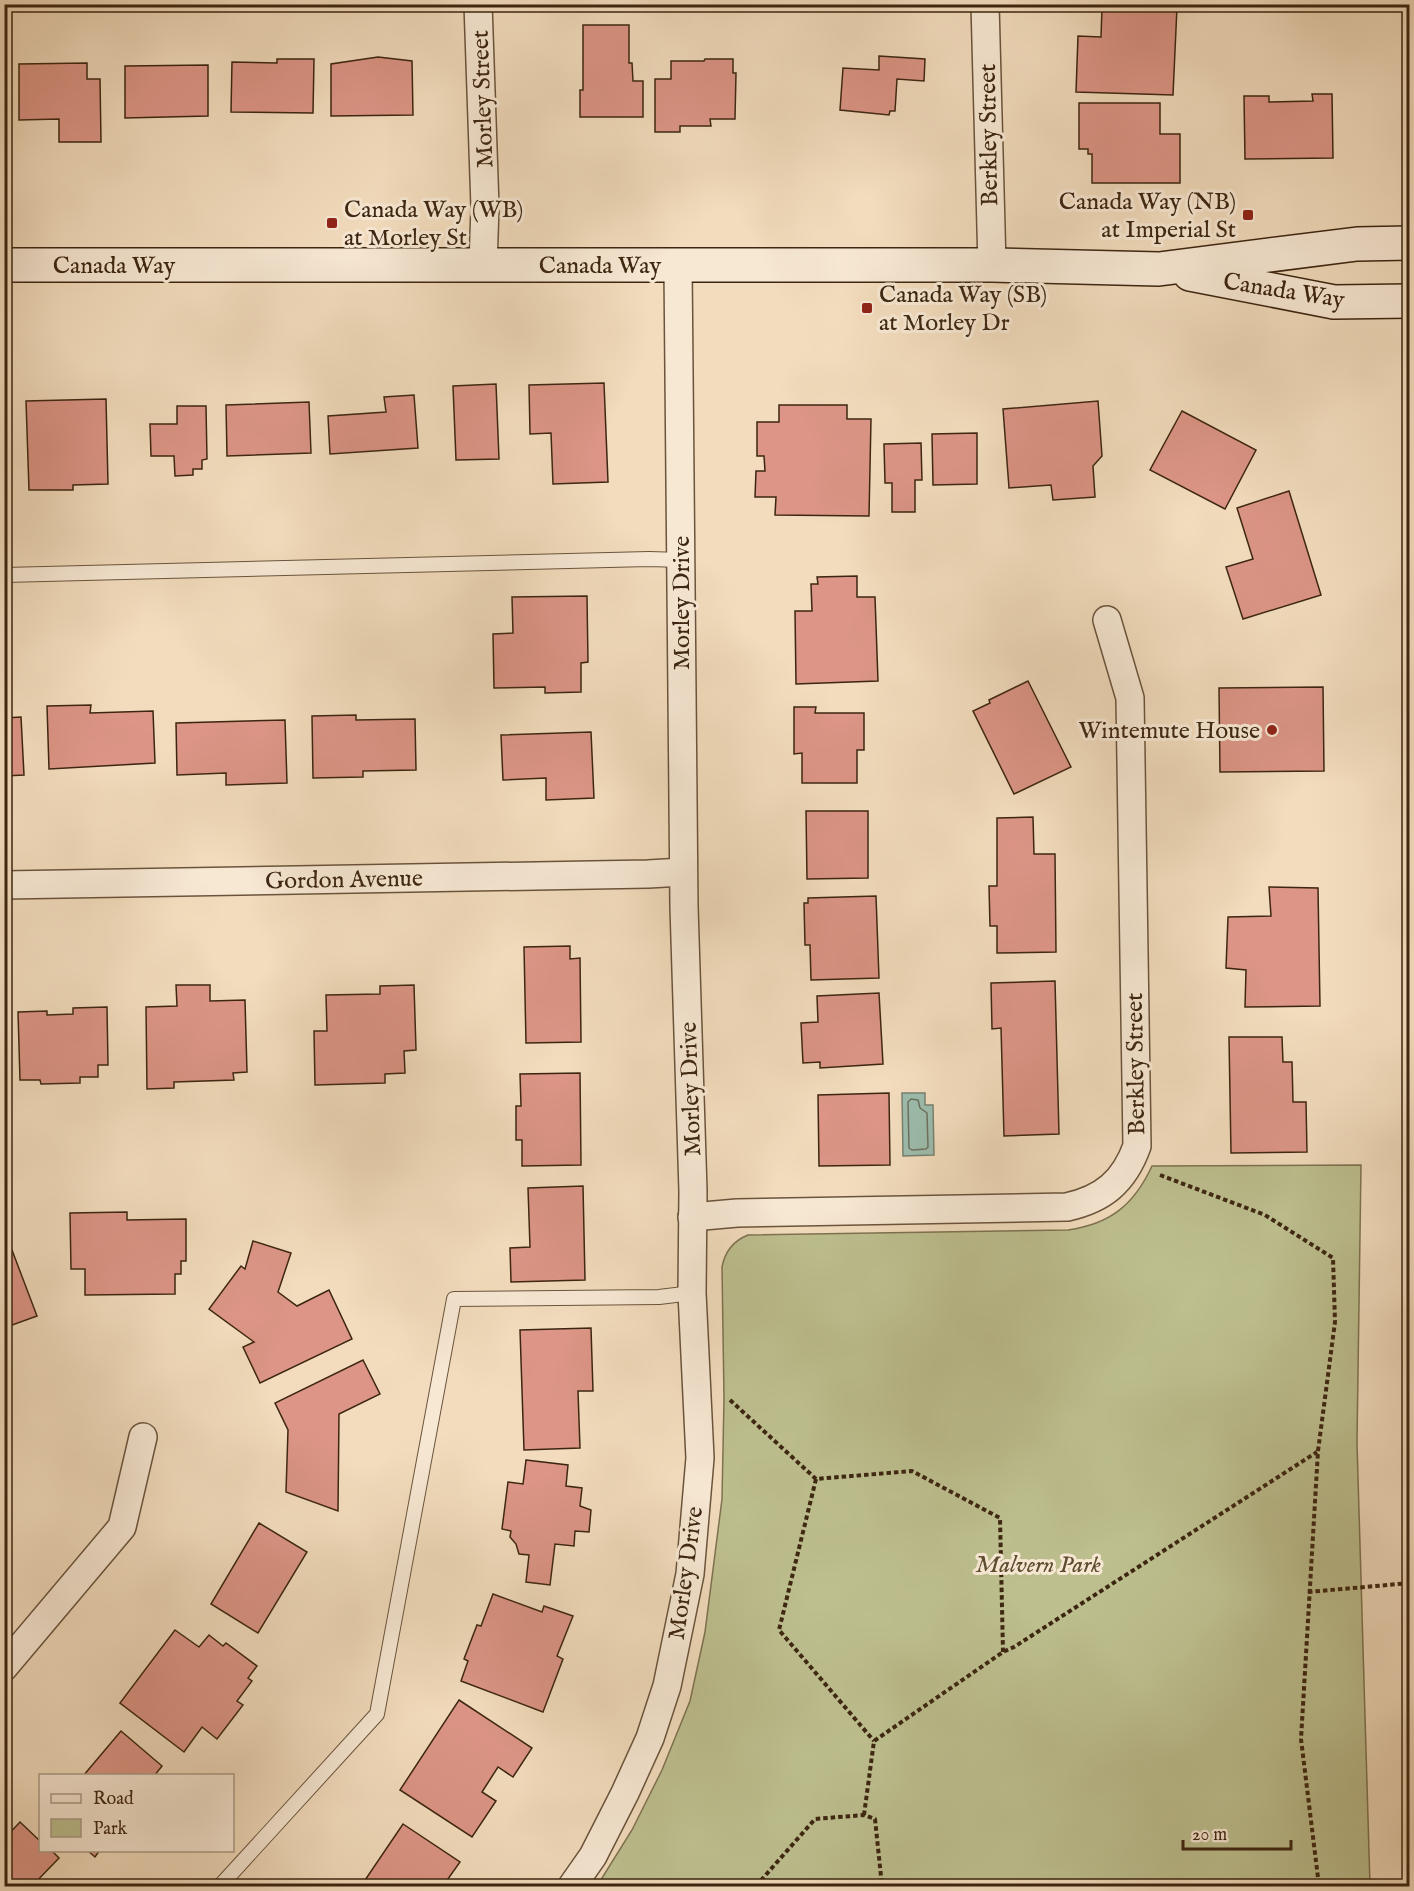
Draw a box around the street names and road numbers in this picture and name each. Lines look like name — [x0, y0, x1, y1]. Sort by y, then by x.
street label: Morley Street — [466, 29, 501, 169]
street label: Berkley Street — [973, 63, 1006, 207]
street label: Canada Way — [53, 251, 175, 282]
street label: Canada Way — [539, 251, 661, 282]
street label: Canada Way — [1221, 267, 1347, 316]
street label: Morley Drive — [667, 536, 698, 670]
street label: Gordon Avenue — [265, 864, 423, 897]
street label: Berkley Street — [1120, 992, 1153, 1136]
street label: Morley Drive — [674, 1021, 709, 1157]
street label: Morley Drive — [662, 1504, 711, 1642]

